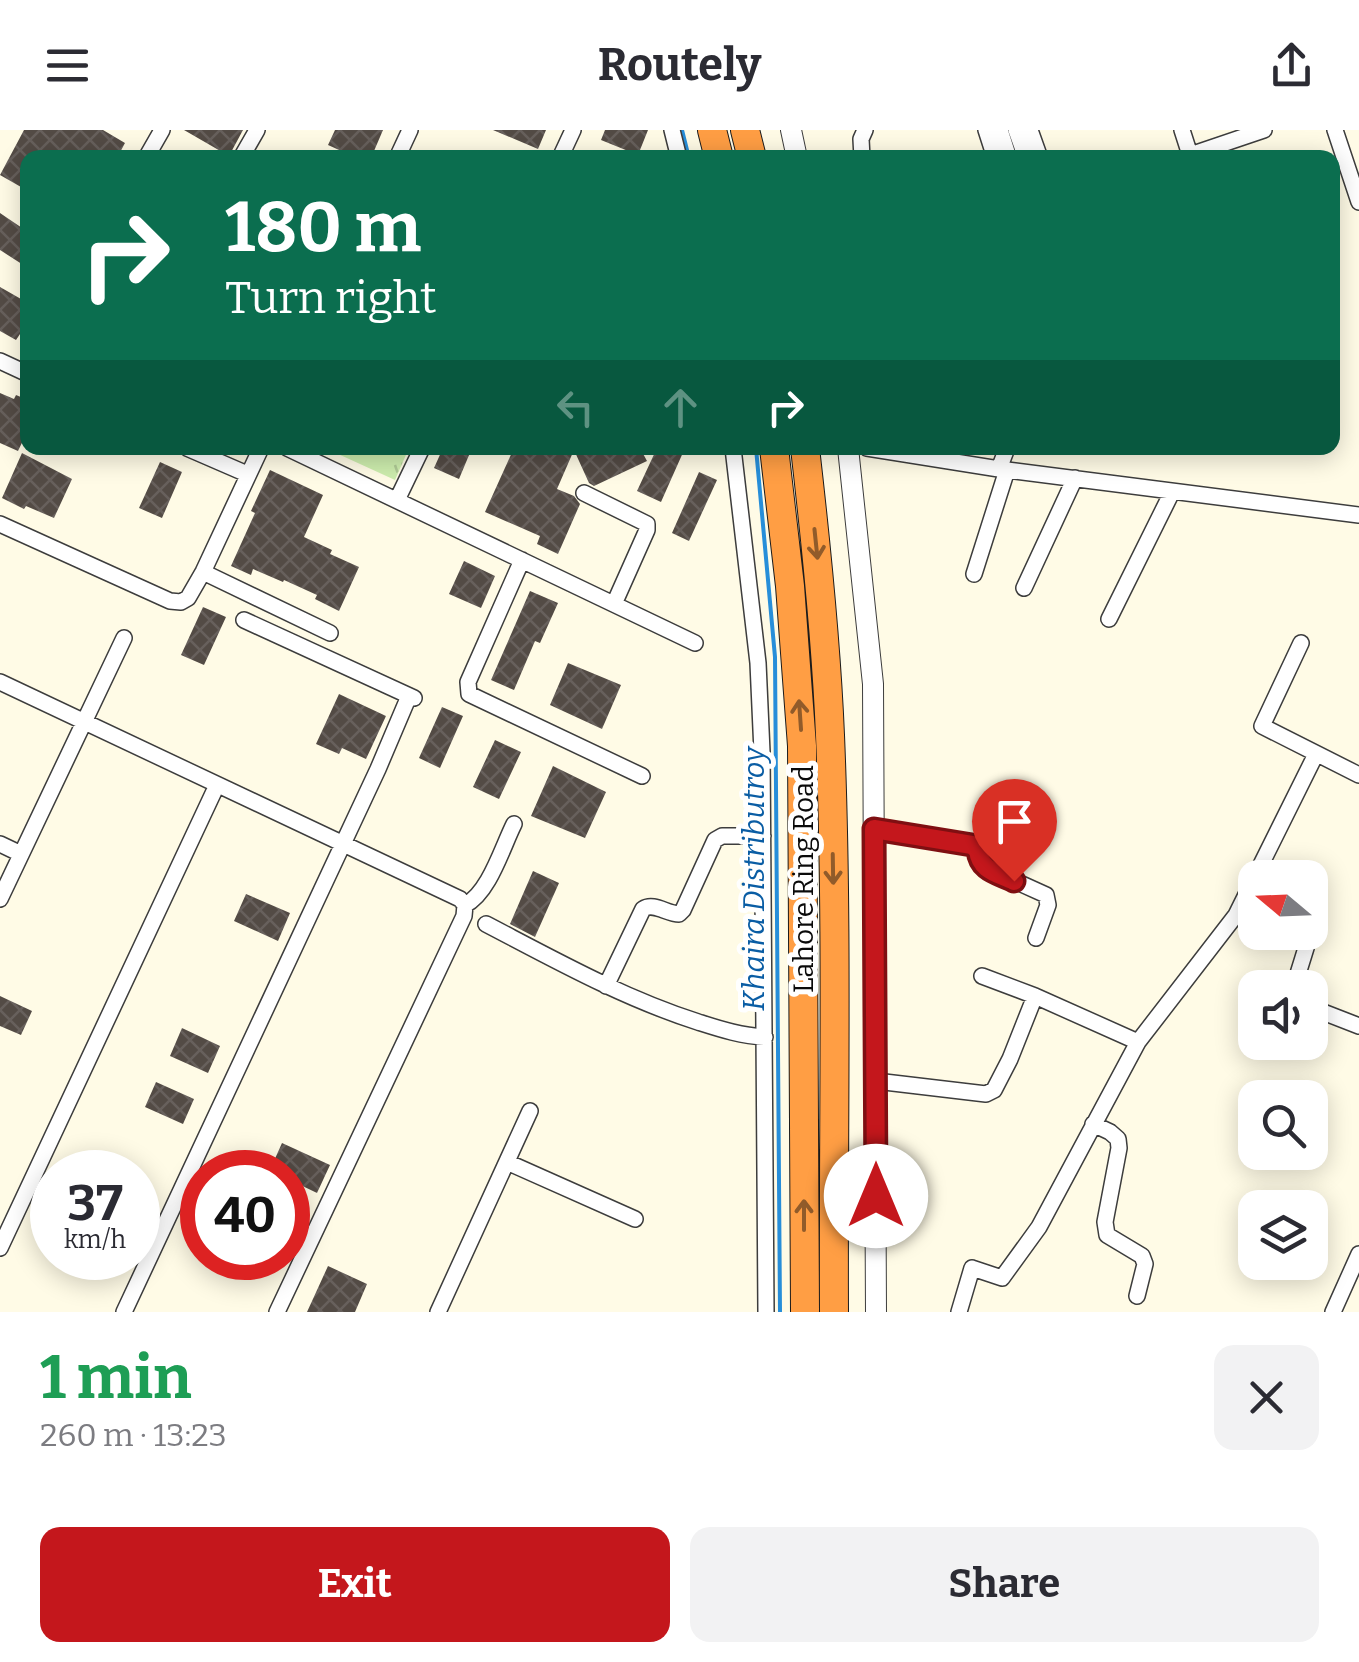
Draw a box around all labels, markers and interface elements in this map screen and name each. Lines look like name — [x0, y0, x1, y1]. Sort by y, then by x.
icon: menu — [40, 38, 95, 93]
text: Routely — [598, 38, 761, 92]
icon: share — [1264, 38, 1319, 93]
text: 180 m — [225, 186, 421, 270]
icon: right — [60, 190, 190, 320]
text: Turn right — [225, 271, 437, 325]
icon: left — [548, 380, 603, 435]
icon: ahead — [653, 380, 708, 435]
icon: right — [758, 380, 813, 435]
one-way arrow — [807, 528, 826, 560]
one-way arrow — [790, 699, 809, 731]
water label: Khaira Distributroy — [736, 745, 772, 1011]
street label: Lahore Ring Road — [787, 765, 820, 993]
pin — [972, 779, 1057, 882]
icon: arrive — [987, 794, 1042, 849]
one-way arrow — [824, 852, 843, 884]
north arrow — [1238, 860, 1328, 950]
map controls — [1238, 860, 1328, 1280]
button: sound — [1238, 970, 1328, 1060]
button: search — [1238, 1080, 1328, 1170]
position arrow — [824, 1144, 928, 1248]
speed limit sign: 40 — [180, 1150, 310, 1280]
text: 37 — [67, 1173, 123, 1233]
button: layers — [1238, 1190, 1328, 1280]
one-way arrow — [794, 1199, 814, 1232]
text: km/h — [64, 1225, 126, 1255]
text: 1 min — [40, 1342, 192, 1414]
button: close — [1214, 1345, 1319, 1450]
text: 260 m · 13:23 — [40, 1416, 227, 1454]
button: Exit — [40, 1527, 670, 1642]
button: Share — [690, 1527, 1319, 1642]

